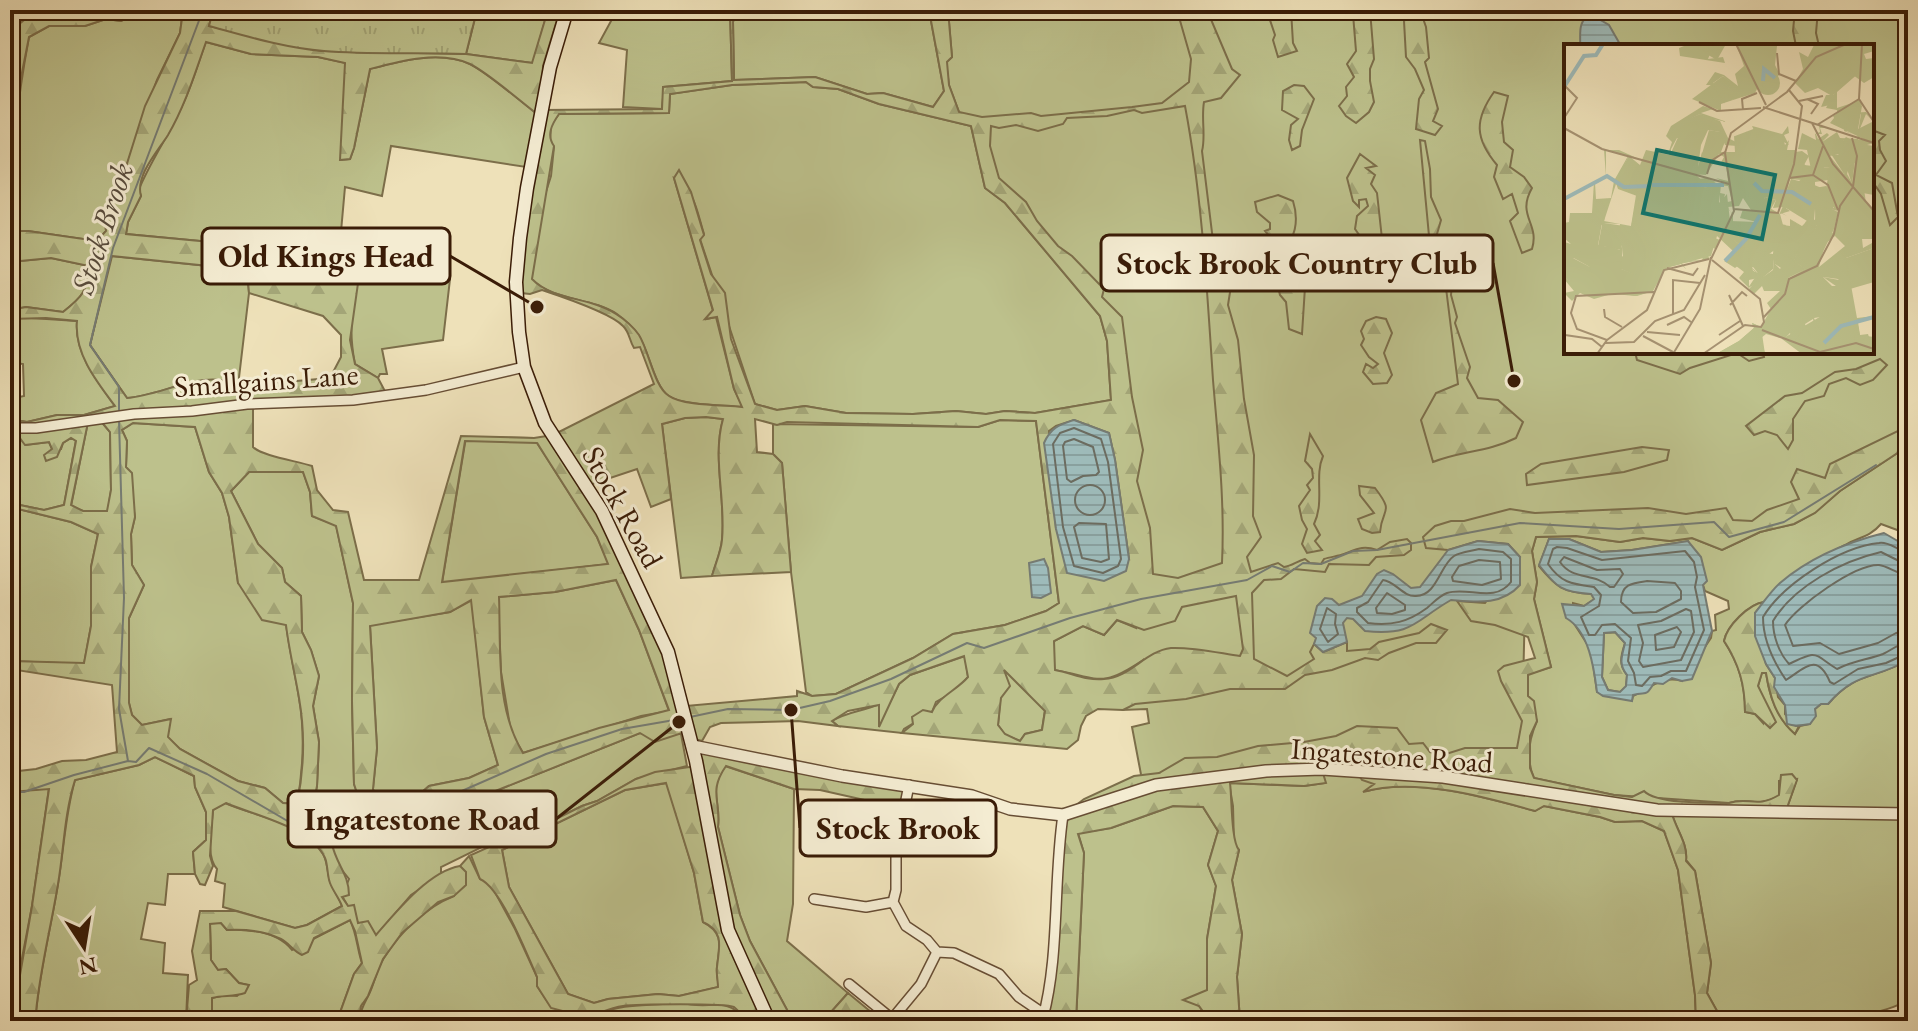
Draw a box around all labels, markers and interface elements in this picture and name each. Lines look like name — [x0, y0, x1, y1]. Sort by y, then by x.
inset map — [1564, 44, 1874, 354]
water label: Stock Brook — [61, 157, 143, 300]
callout: Old Kings Head — [202, 228, 450, 284]
text: Old Kings Head — [218, 235, 434, 277]
callout: Stock Brook Country Club — [1101, 235, 1493, 291]
text: Stock Brook Country Club — [1117, 242, 1477, 284]
street label: Smallgains Lane — [173, 354, 359, 406]
street label: Stock Road — [574, 439, 673, 575]
street label: Ingatestone Road — [1290, 728, 1495, 782]
callout: Ingatestone Road — [288, 791, 556, 847]
text: Ingatestone Road — [304, 798, 540, 840]
callout: Stock Brook — [800, 800, 996, 856]
text: Stock Brook — [816, 807, 980, 849]
north arrow — [44, 907, 124, 987]
text: N — [76, 950, 100, 982]

